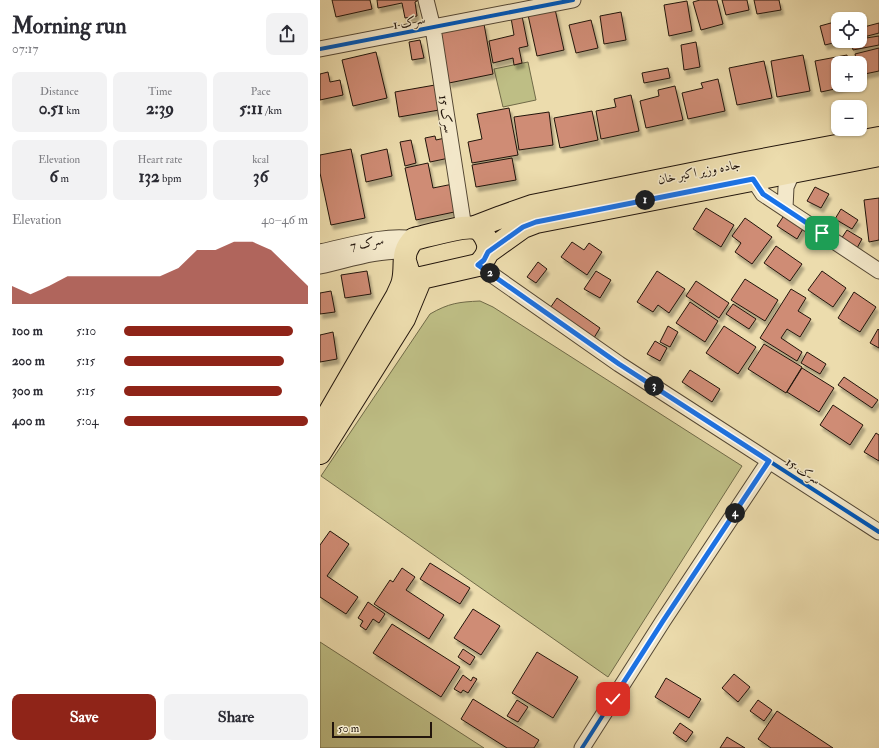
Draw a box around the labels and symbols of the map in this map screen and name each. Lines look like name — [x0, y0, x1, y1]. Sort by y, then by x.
street label: سرک 1 — [391, 11, 427, 33]
street label: سرک 15 — [435, 94, 457, 134]
street label: جاده وزیر اکبر خان — [656, 156, 742, 188]
pin: 1 — [635, 190, 655, 210]
pin — [805, 216, 839, 250]
street label: سرک 7 — [349, 232, 385, 254]
pin: 2 — [480, 263, 500, 283]
pin: 3 — [644, 376, 664, 396]
street label: سرک 15 — [783, 454, 823, 488]
pin: 4 — [725, 503, 745, 523]
pin — [596, 682, 630, 716]
scale bar — [332, 720, 432, 739]

